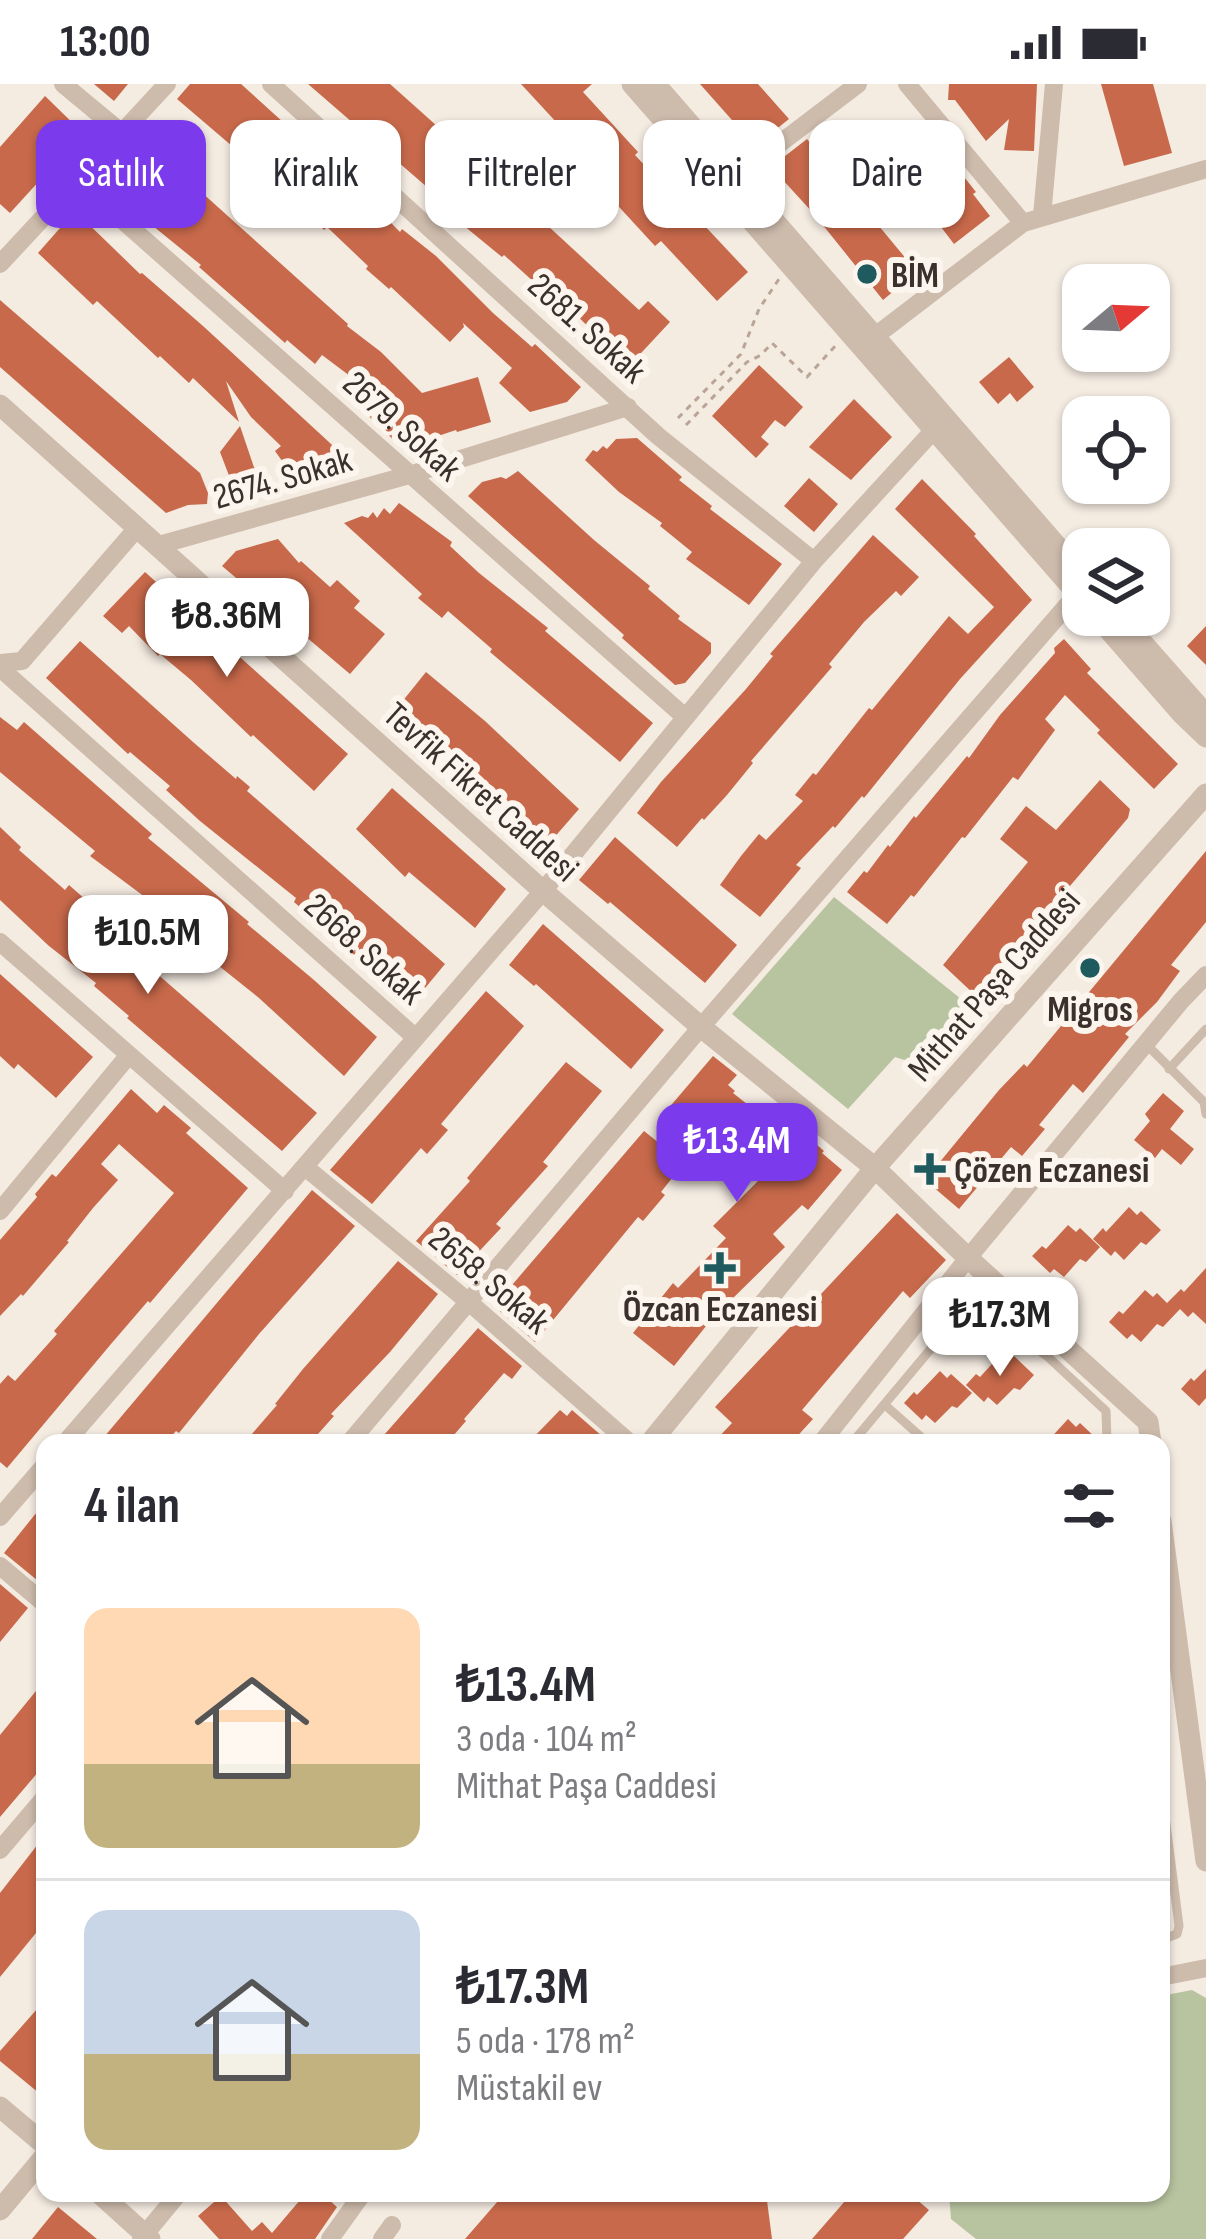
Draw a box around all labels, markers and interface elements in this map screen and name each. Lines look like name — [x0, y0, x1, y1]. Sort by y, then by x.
text: 13:00 — [60, 15, 151, 70]
chip: Satılık — [36, 120, 206, 228]
chip: Kiralık — [230, 120, 401, 228]
chip: Filtreler — [425, 120, 619, 228]
chip: Yeni — [643, 120, 785, 228]
chip: Daire — [809, 120, 965, 228]
place label: BİM — [891, 255, 939, 298]
marker: BİM — [854, 261, 880, 287]
north arrow — [1062, 264, 1170, 372]
map controls — [1062, 264, 1170, 636]
street label: 2681. Sokak — [518, 265, 654, 393]
street label: 2679. Sokak — [333, 363, 470, 491]
button: locate — [1062, 396, 1170, 504]
street label: 2674. Sokak — [208, 439, 357, 520]
button: layers — [1062, 528, 1170, 636]
pin: ₺8.36M — [129, 578, 325, 680]
text: ₺8.36M — [172, 593, 282, 640]
street label: Tevfik Fikret Caddesi — [374, 694, 587, 892]
street label: Mithat Paşa Caddesi — [900, 881, 1090, 1091]
street label: 2668. Sokak — [295, 885, 432, 1015]
pin: ₺10.5M — [50, 895, 246, 997]
text: ₺10.5M — [95, 910, 201, 957]
marker: Migros — [1077, 955, 1103, 981]
place label: Migros — [1047, 989, 1133, 1032]
pin: ₺13.4M — [639, 1103, 835, 1205]
text: ₺13.4M — [684, 1118, 790, 1165]
place label: Çözen Eczanesi — [954, 1150, 1149, 1193]
marker: Çözen Eczanesi — [917, 1156, 943, 1182]
street label: 2658. Sokak — [419, 1218, 558, 1344]
marker: Özcan Eczanesi — [707, 1255, 733, 1281]
pin: ₺17.3M — [902, 1277, 1098, 1379]
place label: Özcan Eczanesi — [623, 1289, 817, 1332]
text: ₺17.3M — [949, 1292, 1051, 1339]
icon: filters — [1056, 1473, 1122, 1539]
text: 4 ilan — [84, 1476, 180, 1537]
text: ₺13.4M — [456, 1655, 596, 1716]
icon: home — [180, 1656, 324, 1800]
text: 3 oda · 104 m² — [456, 1716, 637, 1763]
text: Mithat Paşa Caddesi — [456, 1763, 717, 1810]
text: ₺17.3M — [456, 1957, 589, 2018]
icon: home — [180, 1958, 324, 2102]
text: 5 oda · 178 m² — [456, 2018, 635, 2065]
text: Müstakil ev — [456, 2065, 602, 2112]

